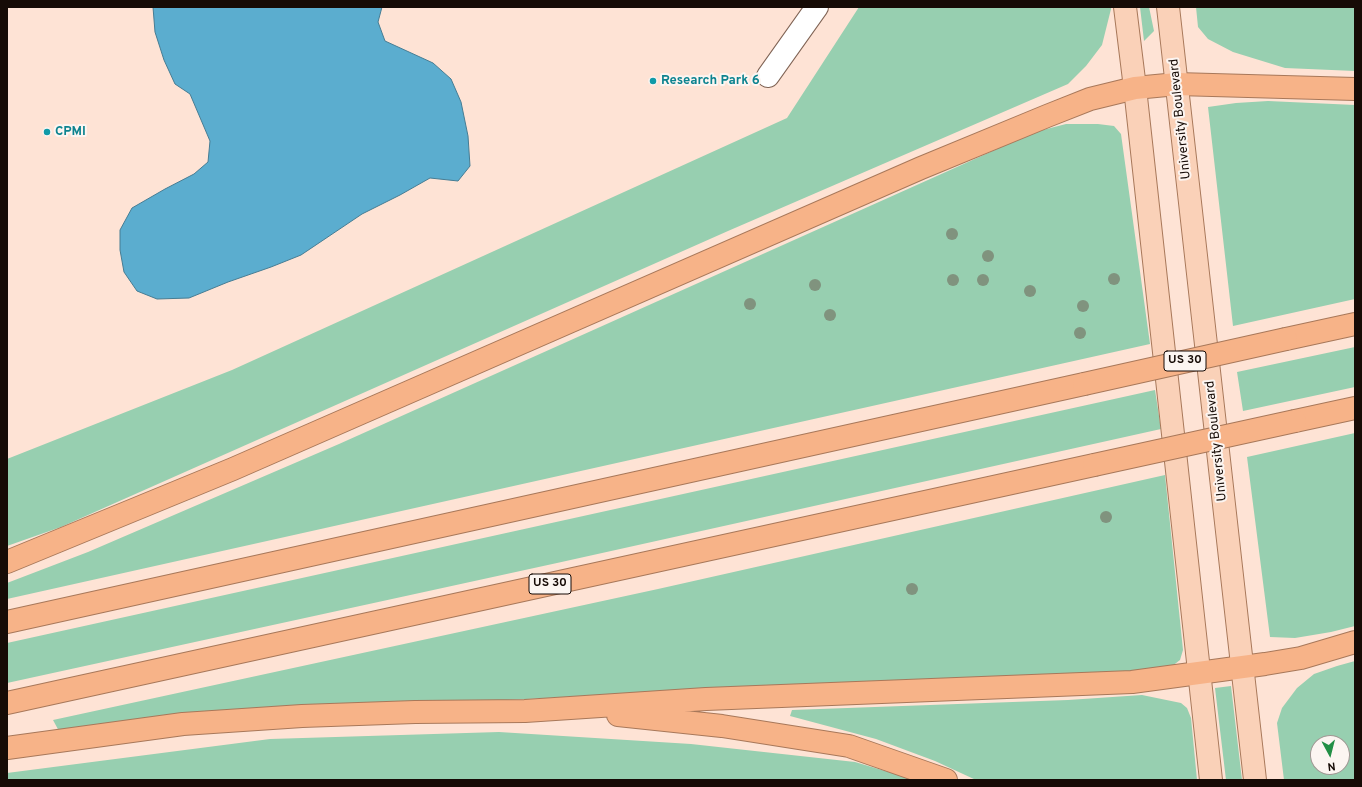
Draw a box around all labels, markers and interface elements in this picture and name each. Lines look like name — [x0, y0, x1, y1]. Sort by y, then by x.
street label: University Boulevard — [1167, 58, 1195, 180]
place label: Research Park 6 — [661, 73, 760, 89]
marker: Research Park 6 — [648, 76, 658, 86]
place label: CPMI — [55, 124, 86, 140]
marker: CPMI — [42, 127, 52, 137]
road number: US 30 — [1164, 351, 1206, 371]
street label: University Boulevard — [1203, 380, 1231, 502]
road number: US 30 — [529, 574, 571, 594]
north arrow — [1310, 735, 1350, 775]
text: N — [1327, 758, 1336, 773]

